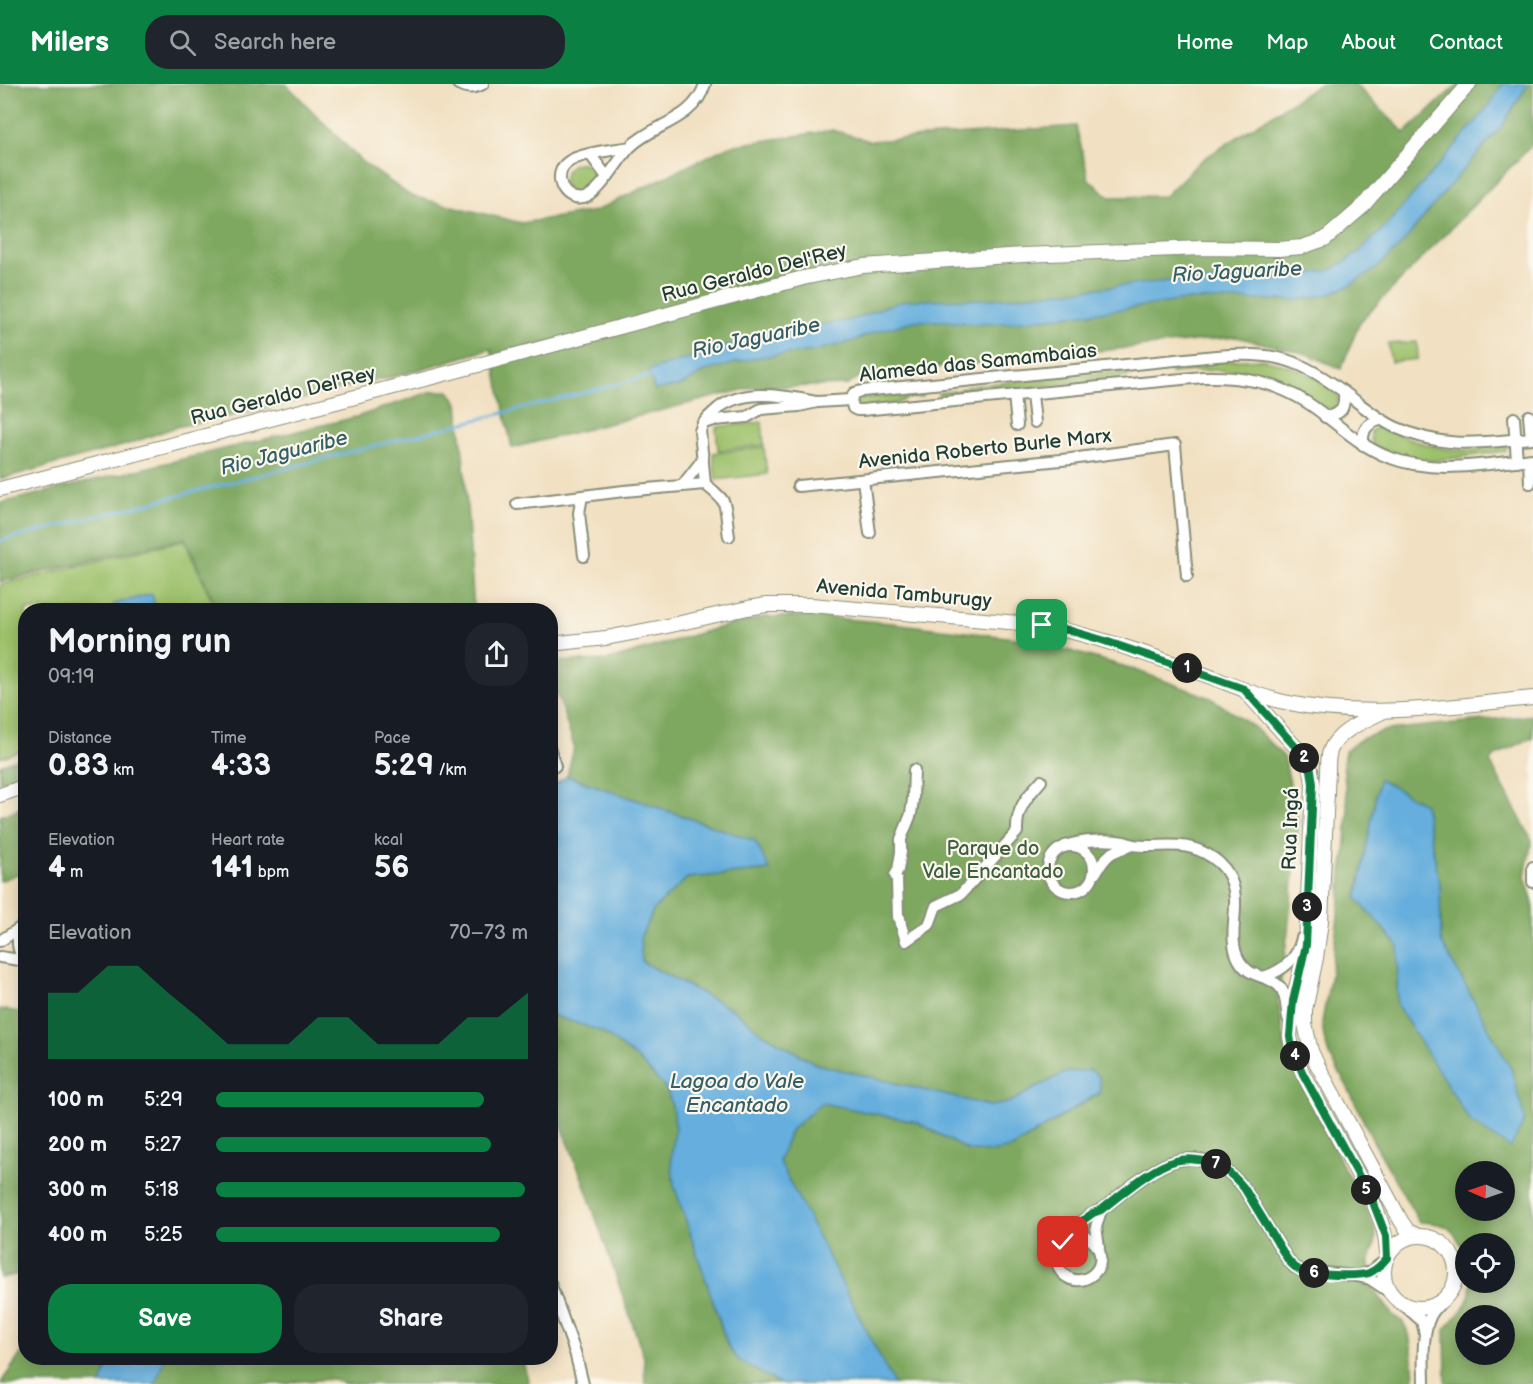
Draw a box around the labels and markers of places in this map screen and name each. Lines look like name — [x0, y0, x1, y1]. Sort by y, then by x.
pin — [1016, 599, 1067, 650]
pin: 1 — [1172, 653, 1202, 683]
pin: 2 — [1289, 743, 1319, 773]
pin: 3 — [1292, 892, 1322, 922]
pin: 4 — [1280, 1041, 1310, 1071]
pin: 7 — [1201, 1149, 1231, 1179]
pin: 5 — [1351, 1175, 1381, 1205]
pin — [1037, 1216, 1088, 1267]
pin: 6 — [1299, 1258, 1329, 1288]

